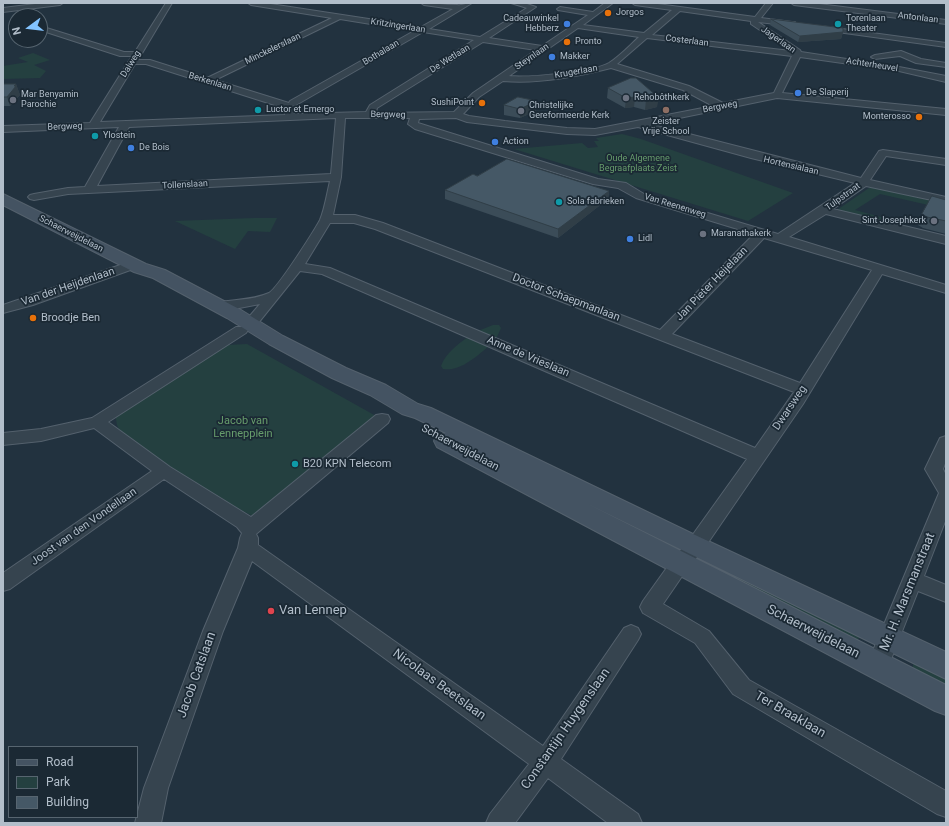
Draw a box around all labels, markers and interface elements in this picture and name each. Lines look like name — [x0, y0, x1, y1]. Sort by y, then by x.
north arrow — [8, 8, 48, 48]
marker: Jorgos — [603, 8, 613, 18]
place label: Jorgos — [616, 8, 644, 18]
street label: Antonlaan — [897, 10, 939, 26]
place label: Cadeauwinkel Hebberz — [503, 14, 559, 35]
place label: Torenlaan Theater — [846, 14, 886, 35]
street label: Kritzingerlaan — [370, 16, 426, 36]
marker: Cadeauwinkel Hebberz — [562, 19, 572, 29]
marker: Torenlaan Theater — [833, 19, 843, 29]
street label: Jagerlaan — [759, 24, 797, 56]
text: N — [10, 26, 24, 36]
street label: Minckelerslaan — [243, 31, 303, 67]
street label: Costerlaan — [665, 33, 709, 49]
marker: Pronto — [562, 37, 572, 47]
place label: Pronto — [575, 37, 602, 47]
street label: Bothalaan — [361, 38, 401, 68]
street label: Steynlaan — [513, 41, 551, 73]
street label: De Wetlaan — [428, 42, 472, 76]
street label: Dalweg — [119, 49, 143, 79]
marker: Makker — [547, 52, 557, 62]
place label: Makker — [560, 52, 590, 62]
street label: Achterheuvel — [845, 56, 899, 74]
street label: Krugerlaan — [554, 63, 598, 81]
street label: Berkenlaan — [187, 70, 233, 94]
marker: De Slaperij — [793, 88, 803, 98]
place label: De Slaperij — [806, 88, 849, 98]
place label: Mar Benyamin Parochie — [21, 90, 79, 111]
marker: Rehobôthkerk — [621, 93, 631, 103]
place label: Rehobôthkerk — [634, 93, 689, 103]
marker: Mar Benyamin Parochie — [8, 95, 18, 105]
place label: SushiPoint — [431, 98, 474, 108]
marker: SushiPoint — [477, 98, 487, 108]
street label: Bergweg — [702, 98, 738, 116]
place label: Christelijke Gereformeerde Kerk — [529, 101, 609, 122]
marker: Luctor et Emergo — [253, 105, 263, 115]
place label: Luctor et Emergo — [266, 105, 334, 115]
marker: Zeister Vrije School — [661, 105, 671, 115]
marker: Christelijke Gereformeerde Kerk — [516, 106, 526, 116]
street label: Bergweg — [370, 109, 406, 121]
place label: Monterosso — [863, 112, 911, 122]
marker: Monterosso — [914, 112, 924, 122]
place label: Zeister Vrije School — [642, 117, 690, 138]
street label: Bergweg — [47, 121, 83, 133]
marker: Ylostein — [90, 131, 100, 141]
place label: Ylostein — [103, 131, 135, 141]
marker: Action — [490, 137, 500, 147]
place label: Action — [503, 137, 529, 147]
marker: De Bois — [126, 143, 136, 153]
place label: De Bois — [139, 143, 169, 153]
park label: Oude Algemene Begraafplaats Zeist — [599, 154, 677, 175]
street label: Hortensialaan — [762, 154, 820, 178]
street label: Tollenslaan — [162, 178, 208, 192]
street label: Tulpstraat — [824, 181, 862, 213]
street label: Van Reenenweg — [643, 191, 707, 221]
marker: Sola fabrieken — [554, 197, 564, 207]
place label: Sola fabrieken — [567, 197, 624, 207]
street label: Schaerweijdelaan — [37, 213, 105, 255]
place label: Sint Josephkerk — [862, 216, 926, 226]
marker: Sint Josephkerk — [929, 216, 939, 226]
marker: Maranathakerk — [698, 229, 708, 239]
place label: Maranathakerk — [711, 229, 771, 239]
marker: Lidl — [625, 234, 635, 244]
place label: Lidl — [638, 234, 652, 244]
street label: Jan Pieter Heijelaan — [673, 244, 751, 324]
street label: Van der Heijdenlaan — [20, 265, 116, 309]
street label: Doctor Schaepmanlaan — [510, 271, 622, 325]
place label: Broodje Ben — [41, 311, 100, 325]
marker: Broodje Ben — [28, 313, 38, 323]
street label: Anne de Vrieslaan — [485, 334, 571, 380]
street label: Dwarsweg — [770, 383, 810, 433]
park label: Jacob van Lennepplein — [213, 414, 273, 440]
street label: Schaerweijdelaan — [419, 422, 501, 474]
place label: B20 KPN Telecom — [303, 457, 391, 471]
marker: B20 KPN Telecom — [290, 459, 300, 469]
street label: Joost van den Vondellaan — [29, 485, 139, 569]
street label: Mr. H. Marsmanstraat — [877, 531, 939, 653]
street label: Schaerweijdelaan — [764, 602, 862, 662]
place label: Van Lennep — [279, 603, 347, 619]
marker: Van Lennep — [266, 606, 276, 616]
street label: Jacob Catslaan — [174, 630, 220, 720]
street label: Nicolaas Beetslaan — [389, 646, 489, 724]
street label: Constantijn Huygenslaan — [518, 665, 614, 793]
street label: Ter Braaklaan — [752, 688, 828, 742]
legend — [8, 746, 138, 818]
text: Road — [46, 755, 74, 769]
text: Park — [46, 775, 70, 789]
text: Building — [46, 795, 89, 809]

